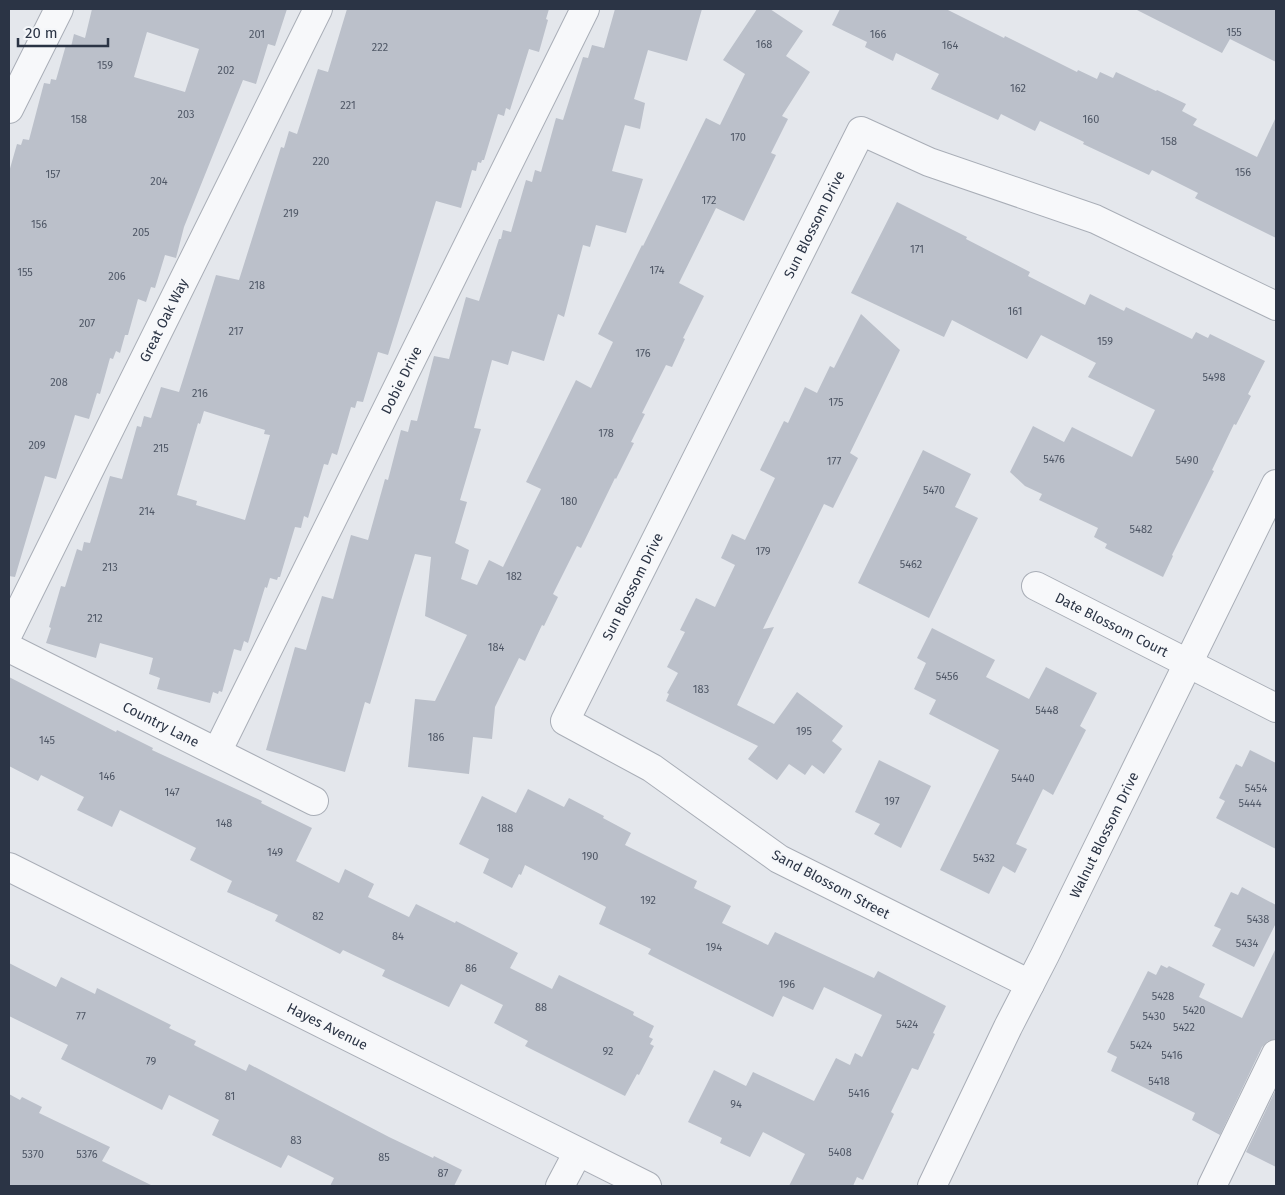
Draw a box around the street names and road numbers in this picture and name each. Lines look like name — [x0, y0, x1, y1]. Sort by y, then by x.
street label: Sun Blossom Drive — [780, 168, 849, 281]
street label: Great Oak Way — [136, 276, 192, 365]
street label: Dobie Drive — [378, 344, 426, 417]
street label: Sun Blossom Drive — [599, 530, 667, 643]
street label: Date Blossom Court — [1052, 589, 1172, 661]
street label: Country Lane — [120, 698, 202, 751]
street label: Walnut Blossom Drive — [1066, 769, 1142, 901]
street label: Sand Blossom Street — [769, 846, 893, 923]
street label: Hayes Avenue — [284, 999, 370, 1054]

